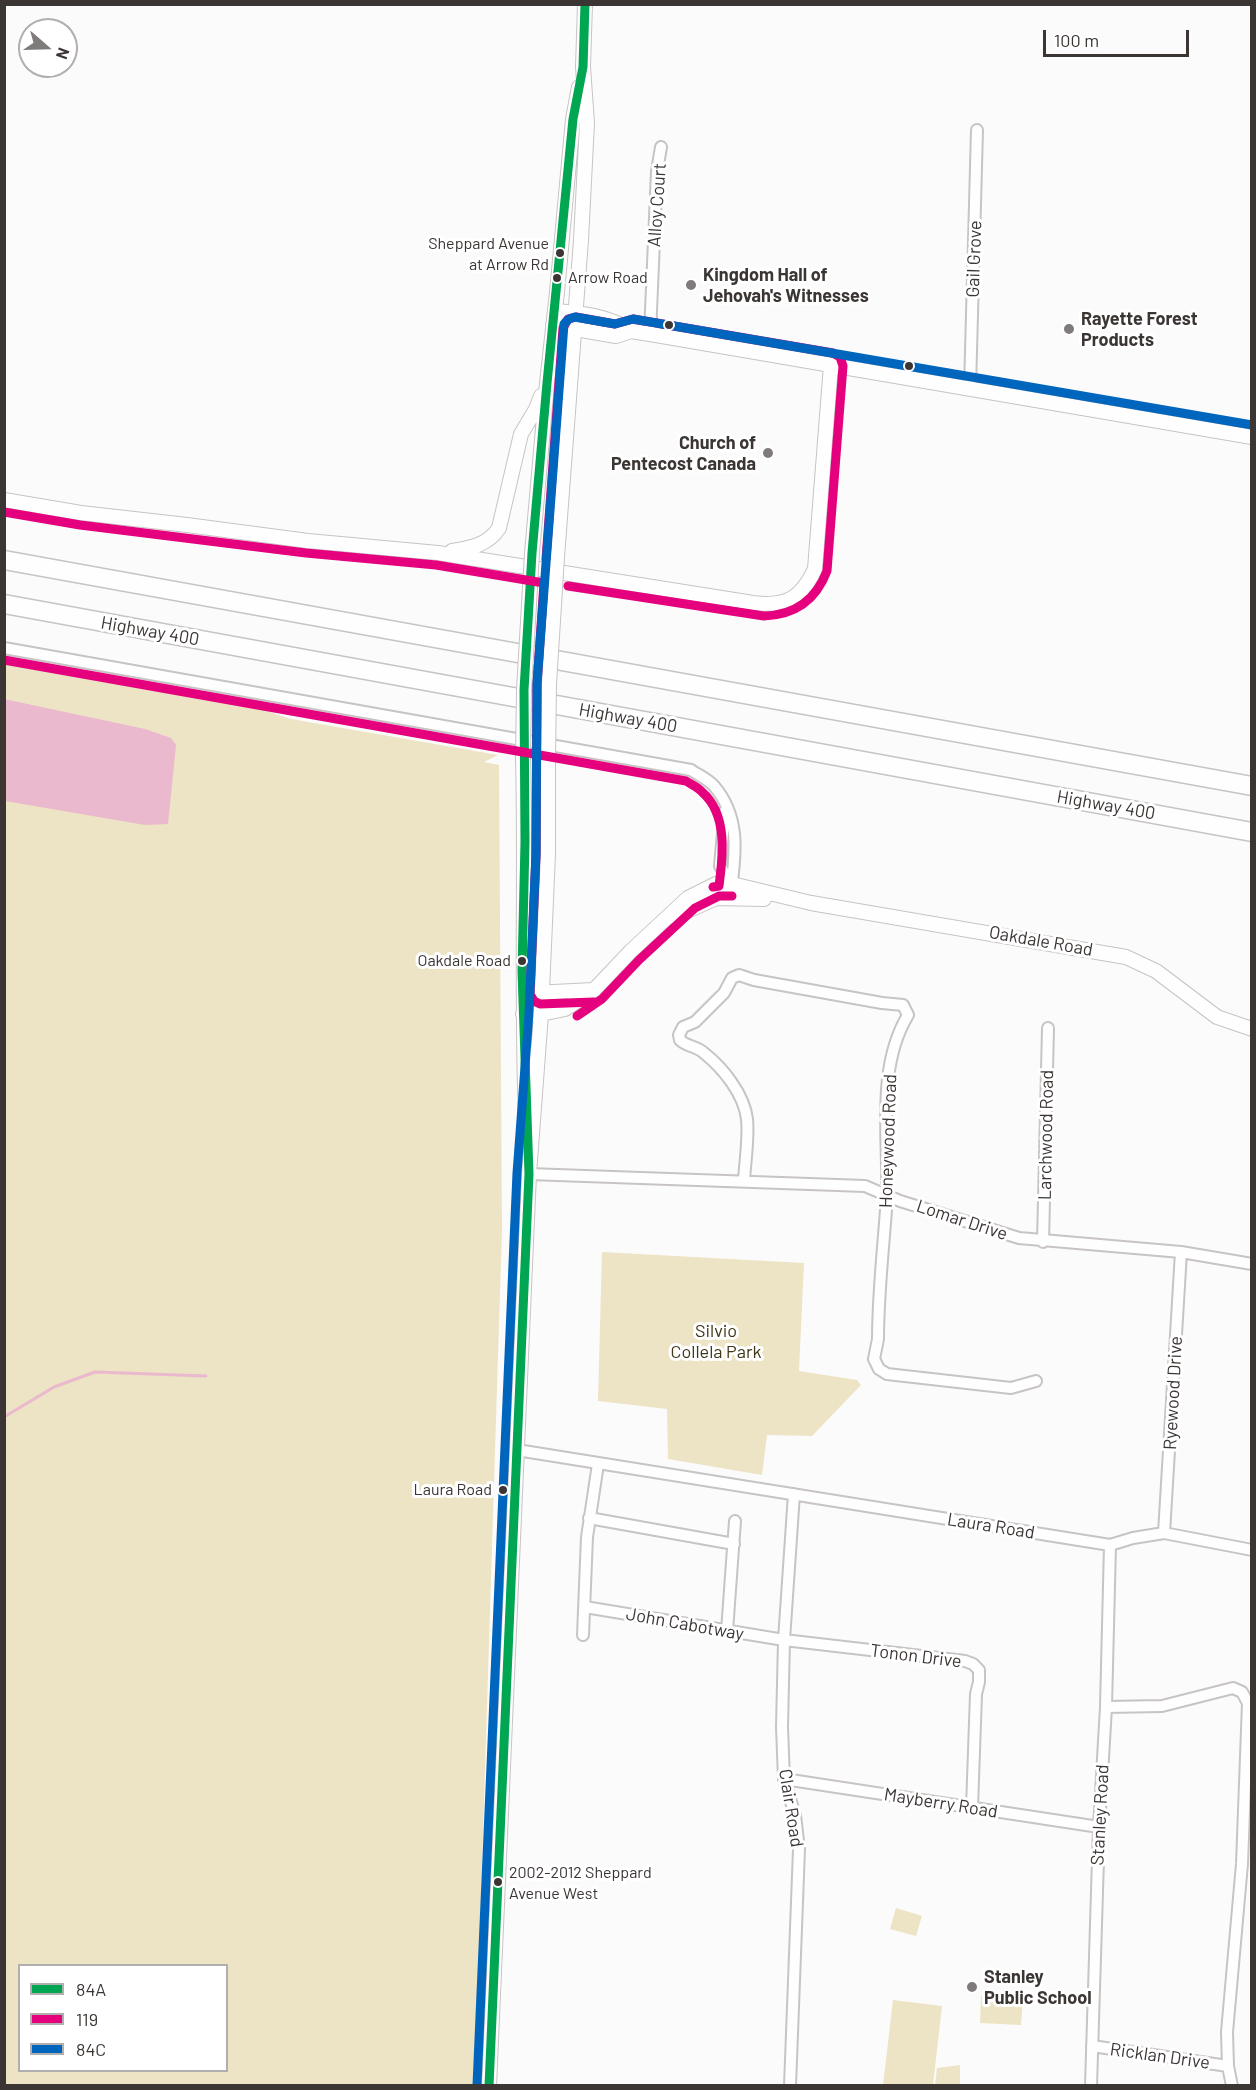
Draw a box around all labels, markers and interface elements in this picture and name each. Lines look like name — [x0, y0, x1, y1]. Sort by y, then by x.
north arrow — [18, 18, 78, 78]
scale bar — [1046, 18, 1192, 56]
text: 100 m — [1054, 29, 1099, 51]
text: N — [53, 45, 74, 62]
street label: Alloy Court — [643, 162, 671, 248]
street label: Gail Grove — [962, 220, 986, 298]
place label: Sheppard Avenue at Arrow Rd — [428, 234, 549, 272]
marker: Sheppard Avenue at Arrow Rd — [554, 247, 566, 259]
place label: Kingdom Hall of Jehovah's Witnesses — [703, 264, 869, 306]
place label: Arrow Road — [568, 268, 648, 288]
marker: Arrow Road — [551, 272, 563, 284]
marker: Kingdom Hall of Jehovah's Witnesses — [684, 278, 698, 292]
place label: Rayette Forest Products — [1081, 308, 1198, 350]
unlabelled marker — [663, 319, 675, 331]
marker: Rayette Forest Products — [1062, 322, 1076, 336]
unlabelled marker — [903, 360, 915, 372]
place label: Church of Pentecost Canada — [611, 432, 756, 474]
marker: Church of Pentecost Canada — [761, 446, 775, 460]
street label: Highway 400 — [99, 612, 201, 650]
street label: Highway 400 — [577, 699, 679, 737]
street label: Highway 400 — [1055, 786, 1157, 824]
street label: Oakdale Road — [987, 921, 1095, 961]
place label: Oakdale Road — [418, 951, 511, 971]
marker: Oakdale Road — [516, 955, 528, 967]
street label: Larchwood Road — [1034, 1070, 1058, 1200]
street label: Honeywood Road — [875, 1073, 901, 1209]
street label: Lomar Drive — [914, 1195, 1010, 1245]
park label: Silvio Collela Park — [671, 1320, 761, 1362]
street label: Ryewood Drive — [1159, 1335, 1187, 1451]
place label: Laura Road — [414, 1480, 492, 1500]
marker: Laura Road — [497, 1484, 509, 1496]
street label: Laura Road — [946, 1508, 1036, 1544]
street label: John Cabotway — [624, 1603, 746, 1645]
street label: Tonon Drive — [869, 1640, 963, 1672]
street label: Stanley Road — [1087, 1764, 1113, 1866]
street label: Clair Road — [774, 1767, 808, 1849]
street label: Mayberry Road — [883, 1783, 999, 1823]
place label: 2002-2012 Sheppard Avenue West — [509, 1863, 652, 1901]
marker: 2002-2012 Sheppard Avenue West — [492, 1876, 504, 1888]
legend — [18, 1964, 228, 2072]
place label: Stanley Public School — [984, 1966, 1092, 2008]
text: 84A — [76, 1978, 106, 2000]
marker: Stanley Public School — [965, 1980, 979, 1994]
text: 119 — [76, 2008, 98, 2030]
text: 84C — [76, 2038, 106, 2060]
street label: Ricklan Drive — [1109, 2038, 1211, 2074]

